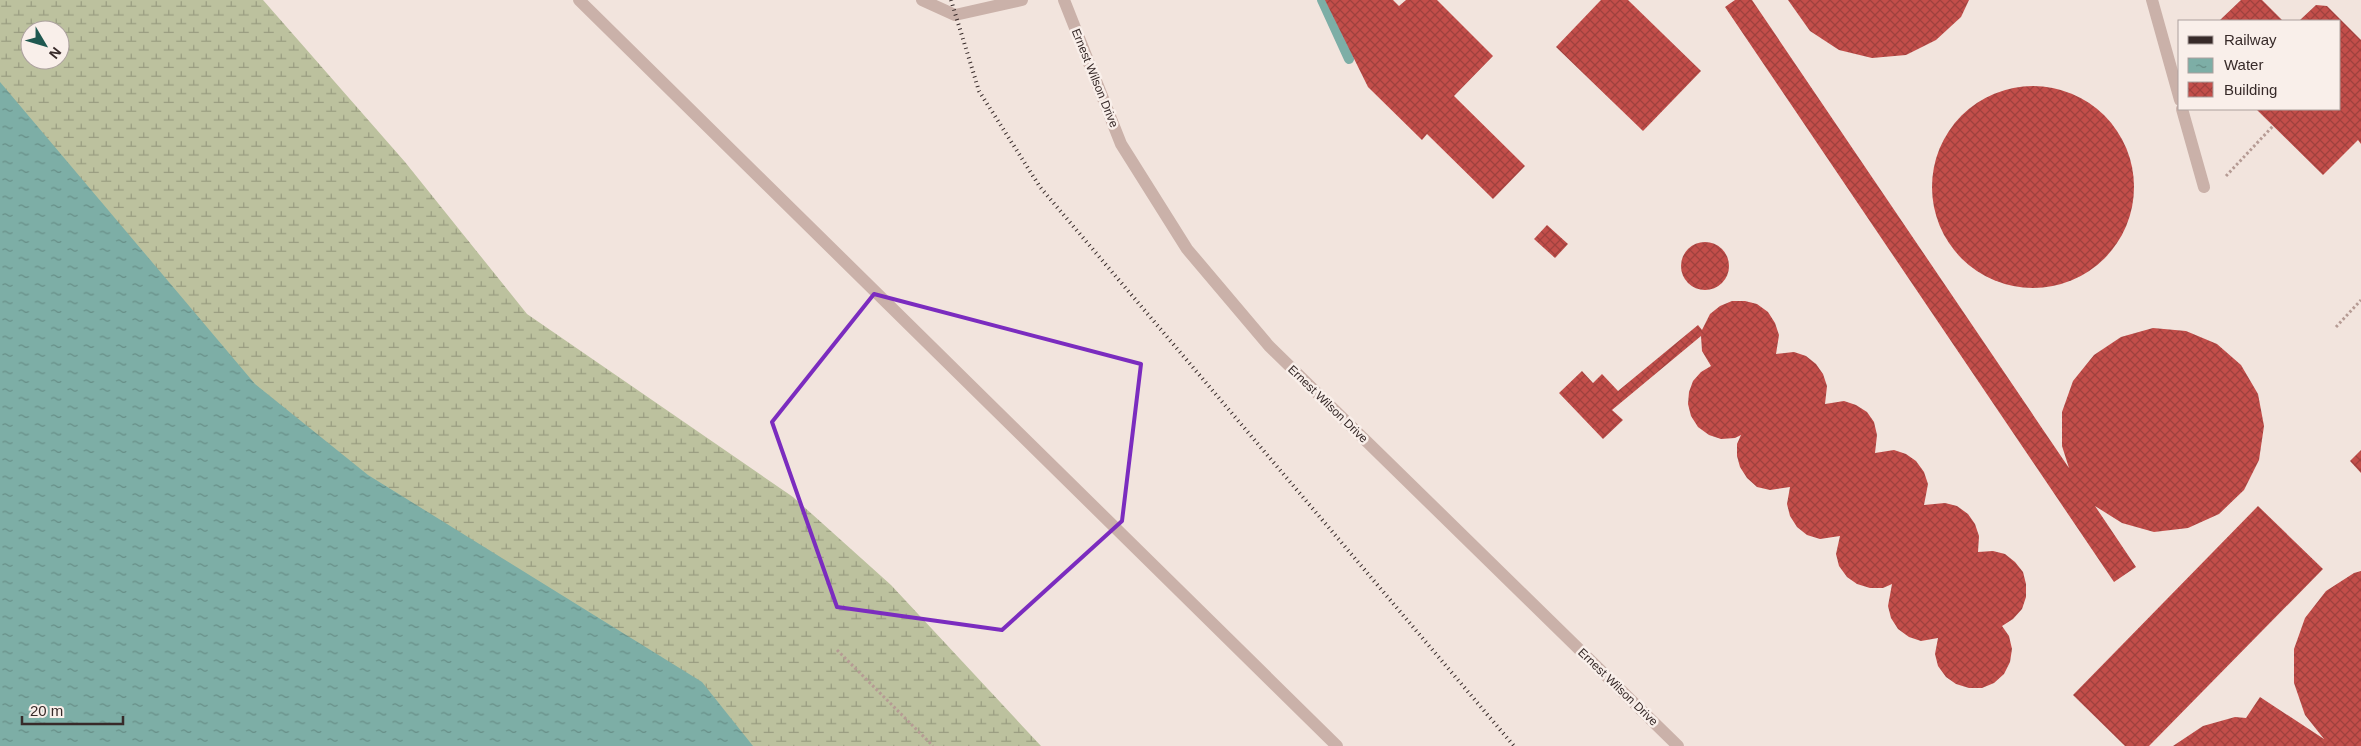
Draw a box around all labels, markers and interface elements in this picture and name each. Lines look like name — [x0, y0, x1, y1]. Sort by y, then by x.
north arrow — [20, 20, 70, 70]
legend — [2178, 20, 2341, 110]
street label: Ernest Wilson Drive — [1069, 27, 1121, 130]
text: Railway — [2224, 31, 2277, 48]
text: N — [46, 44, 65, 62]
text: Water — [2224, 56, 2263, 73]
text: Building — [2224, 81, 2277, 98]
street label: Ernest Wilson Drive — [1285, 362, 1371, 446]
street label: Ernest Wilson Drive — [1575, 645, 1661, 729]
scale bar — [22, 694, 124, 726]
text: 20 m — [30, 702, 63, 719]

